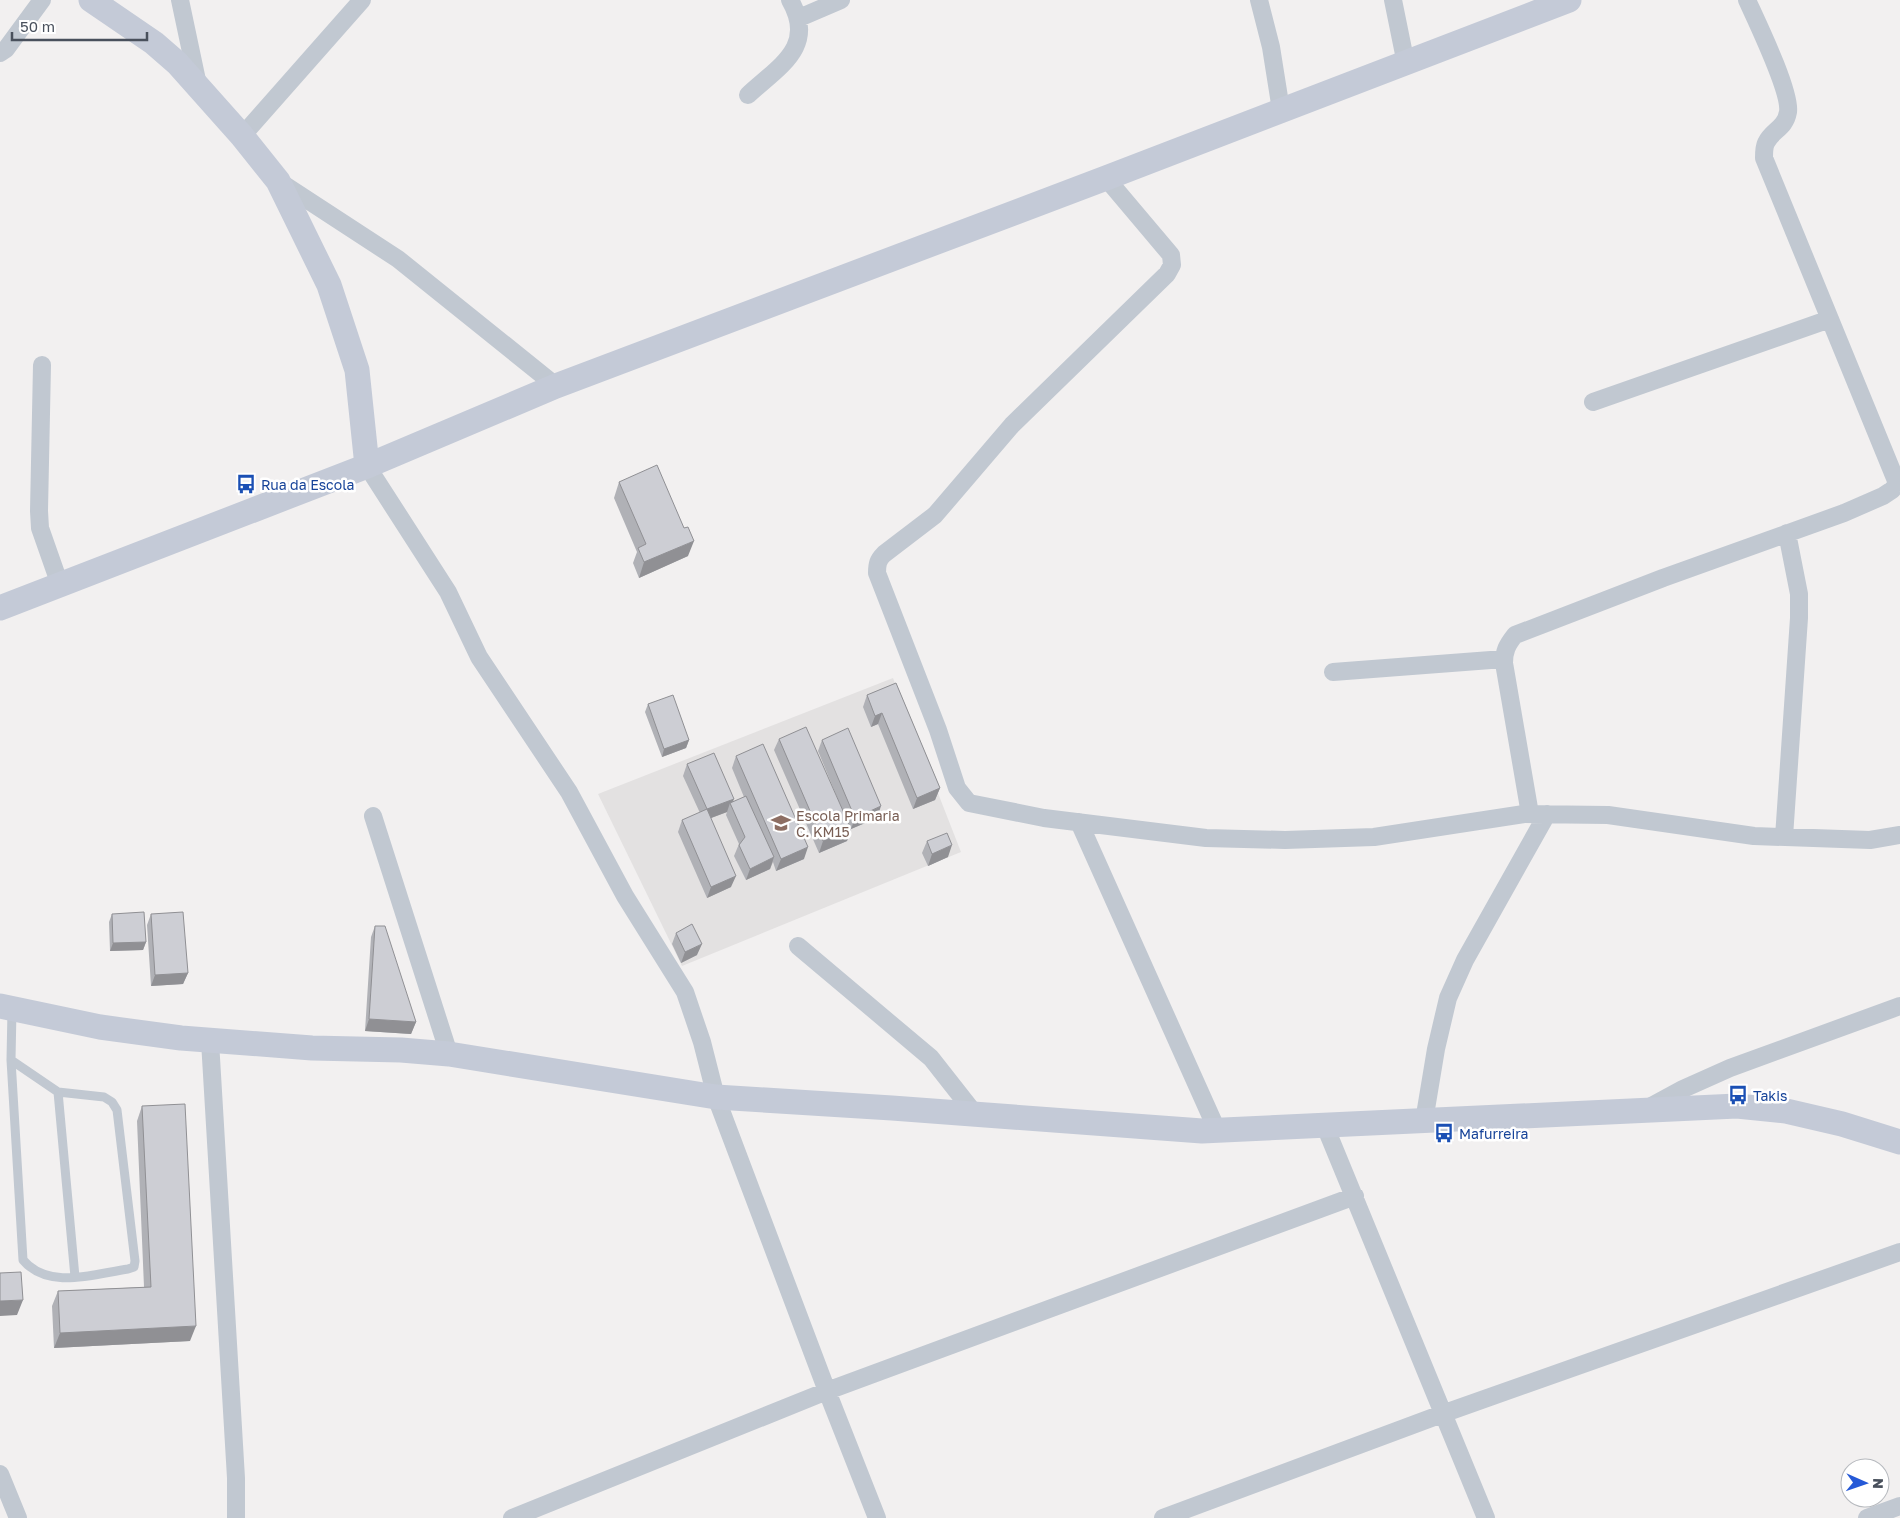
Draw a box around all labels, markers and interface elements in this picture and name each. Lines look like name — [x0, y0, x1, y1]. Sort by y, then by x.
scale bar — [12, 10, 148, 42]
text: 50 m — [20, 17, 55, 35]
bus stop icon: Rua da Escola — [235, 473, 257, 495]
place label: Rua da Escola — [261, 476, 355, 493]
place label: Escola Primaria C. KM15 — [796, 807, 900, 840]
school or university icon: Escola Primaria C. KM15 — [770, 812, 792, 834]
bus stop icon: Takis — [1727, 1084, 1749, 1106]
place label: Takis — [1753, 1087, 1787, 1104]
bus stop icon: Mafurreira — [1433, 1122, 1455, 1144]
place label: Mafurreira — [1459, 1125, 1528, 1142]
north arrow — [1840, 1458, 1890, 1508]
text: N — [1870, 1478, 1887, 1489]

